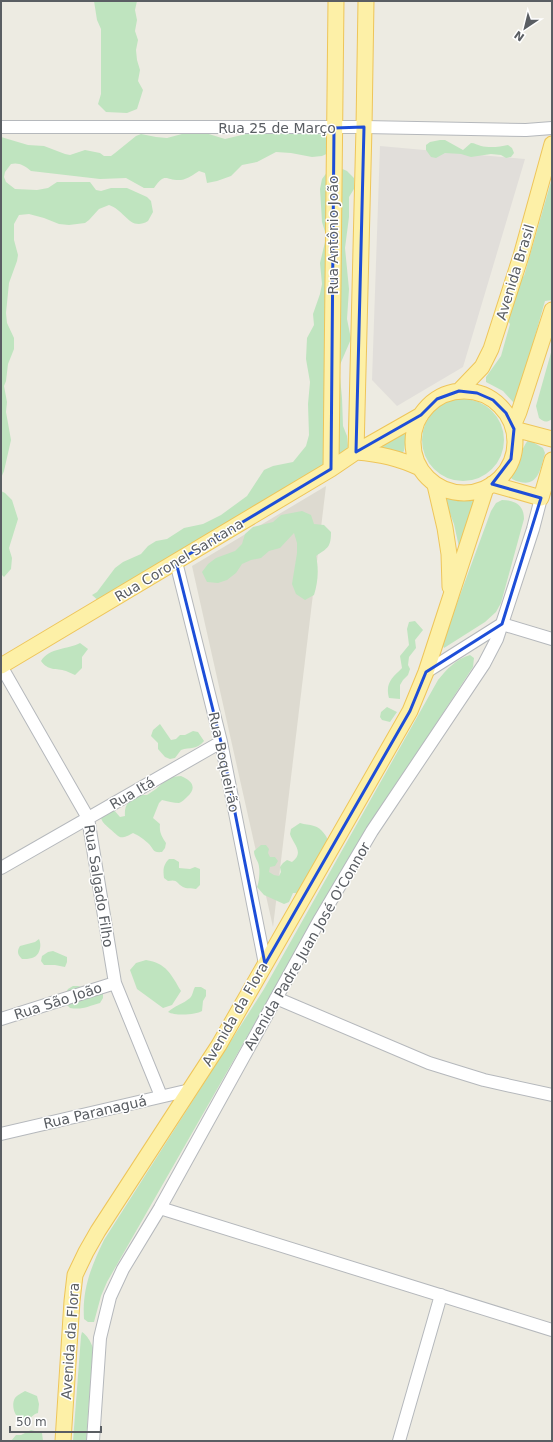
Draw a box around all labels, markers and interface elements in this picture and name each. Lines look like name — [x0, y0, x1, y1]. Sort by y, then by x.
north arrow — [505, 8, 545, 48]
text: N — [512, 28, 527, 44]
street label: Rua 25 de Março — [218, 120, 336, 136]
street label: Rua Antônio João — [325, 175, 341, 295]
street label: Avenida Brasil — [493, 222, 537, 322]
street label: Rua Coronel Santana — [112, 515, 246, 605]
street label: Rua Boqueirão — [206, 710, 242, 814]
street label: Rua Itá — [107, 774, 157, 812]
street label: Rua Salgado Filho — [81, 824, 117, 948]
street label: Avenida Padre Juan José O'Connor — [241, 839, 373, 1053]
street label: Avenida da Flora — [199, 959, 271, 1069]
street label: Rua São João — [12, 979, 104, 1023]
street label: Rua Paranaguá — [42, 1092, 148, 1132]
street label: Avenida da Flora — [58, 1282, 82, 1400]
scale bar — [10, 1408, 101, 1434]
text: 50 m — [16, 1415, 47, 1429]

